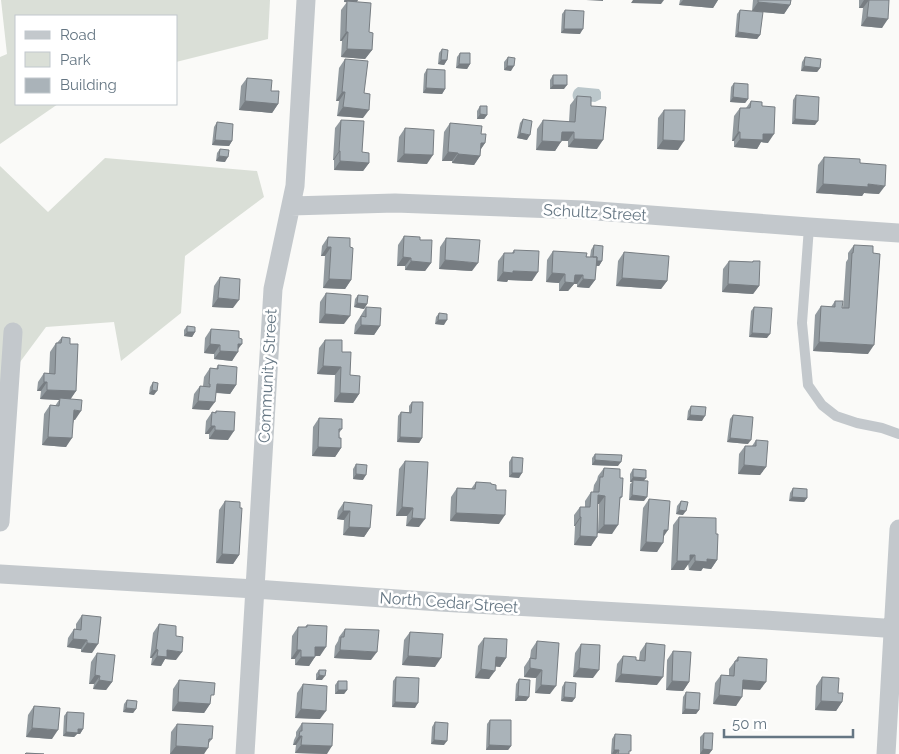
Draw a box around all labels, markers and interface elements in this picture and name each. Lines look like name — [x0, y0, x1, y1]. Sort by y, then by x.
legend — [15, 15, 178, 105]
text: Road — [60, 26, 96, 44]
text: Park — [60, 51, 91, 69]
text: Building — [60, 76, 117, 94]
street label: Schultz Street — [543, 200, 648, 225]
street label: Community Street — [254, 308, 281, 444]
street label: North Cedar Street — [379, 588, 520, 617]
scale bar — [724, 706, 853, 738]
text: 50 m — [732, 715, 767, 733]

